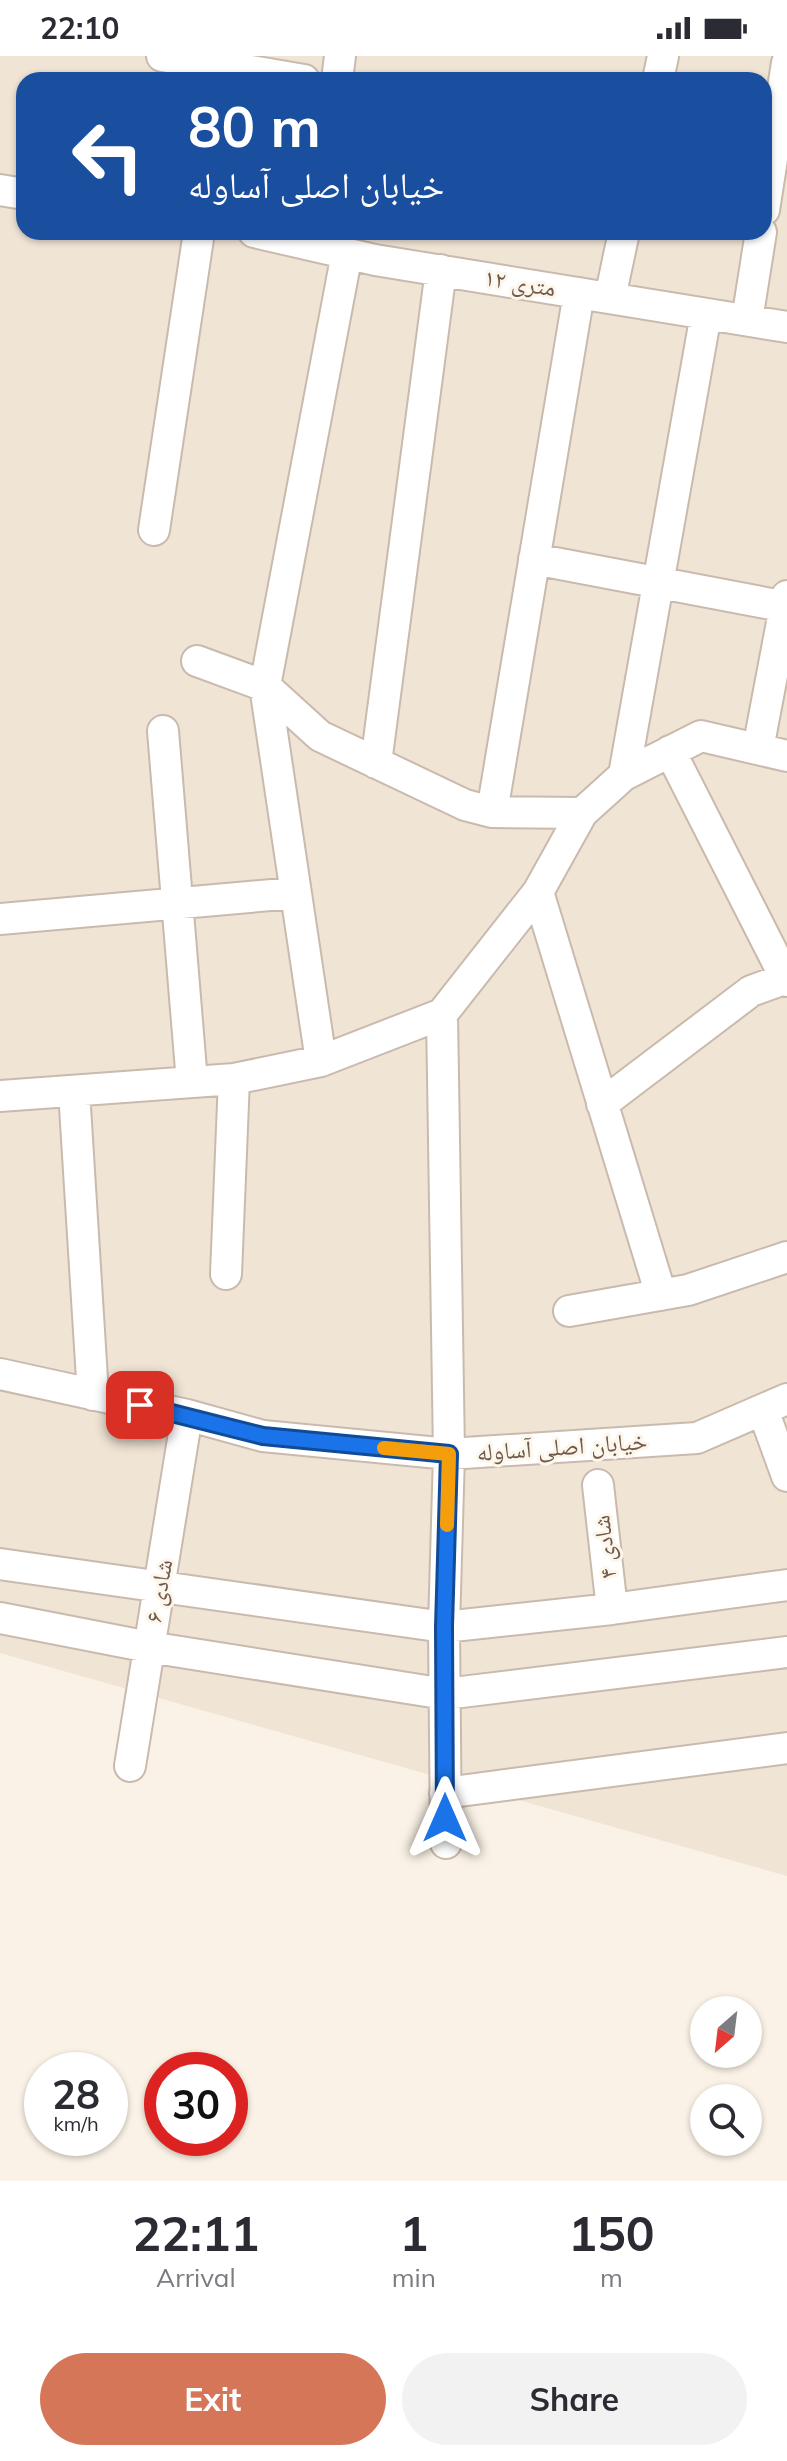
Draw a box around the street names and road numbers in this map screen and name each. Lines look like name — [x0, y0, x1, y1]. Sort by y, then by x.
street label: ۱۲ متری — [482, 262, 558, 302]
street label: خیابان اصلی آساوله — [476, 1425, 648, 1467]
street label: شادی ۴ — [585, 1514, 623, 1581]
street label: شادی ۶ — [138, 1557, 178, 1625]

